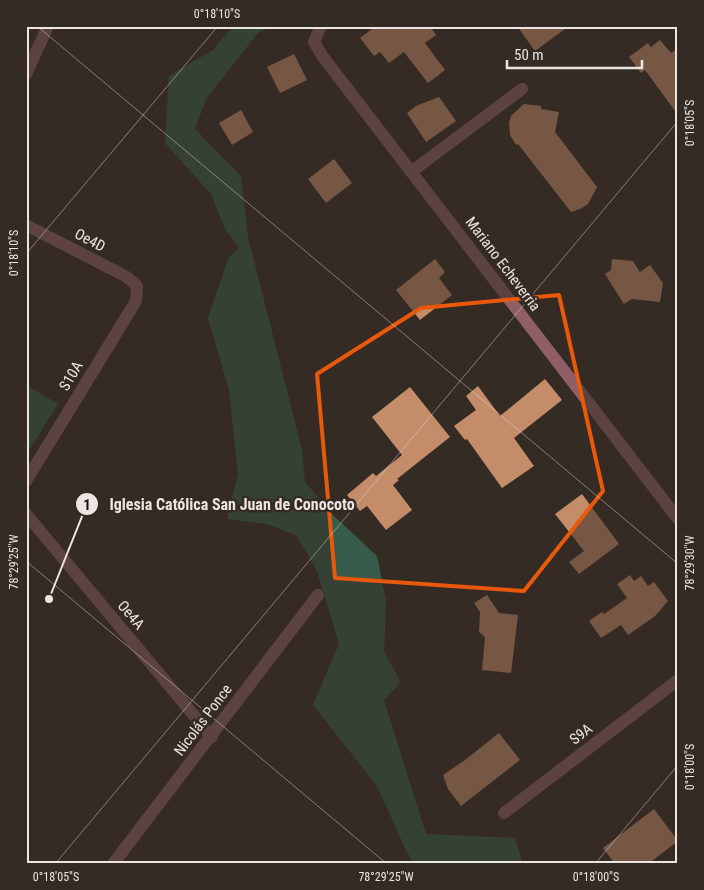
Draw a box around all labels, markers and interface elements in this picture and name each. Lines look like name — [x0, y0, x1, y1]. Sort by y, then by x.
text: 0°18'10"S — [194, 7, 240, 21]
scale bar — [507, 38, 642, 70]
text: 50 m — [514, 46, 544, 64]
text: 0°18'05"S — [683, 100, 697, 146]
street label: Mariano Echeverria — [462, 213, 544, 315]
street label: Oe4D — [72, 225, 108, 255]
text: 0°18'10"S — [7, 230, 21, 276]
street label: S10A — [55, 358, 87, 394]
callout: Iglesia Católica San Juan de Conocoto — [74, 489, 364, 520]
text: Iglesia Católica San Juan de Conocoto — [109, 495, 355, 514]
text: 1 — [83, 496, 91, 514]
text: 78°29'25"W — [7, 534, 21, 590]
text: 78°29'30"W — [683, 535, 697, 591]
street label: Oe4A — [114, 597, 148, 633]
street label: Nicolás Ponce — [170, 681, 236, 759]
street label: S9A — [566, 719, 596, 748]
text: 0°18'00"S — [683, 744, 697, 790]
text: 0°18'05"S — [33, 870, 79, 884]
text: 78°29'25"W — [358, 870, 414, 884]
text: 0°18'00"S — [573, 870, 619, 884]

